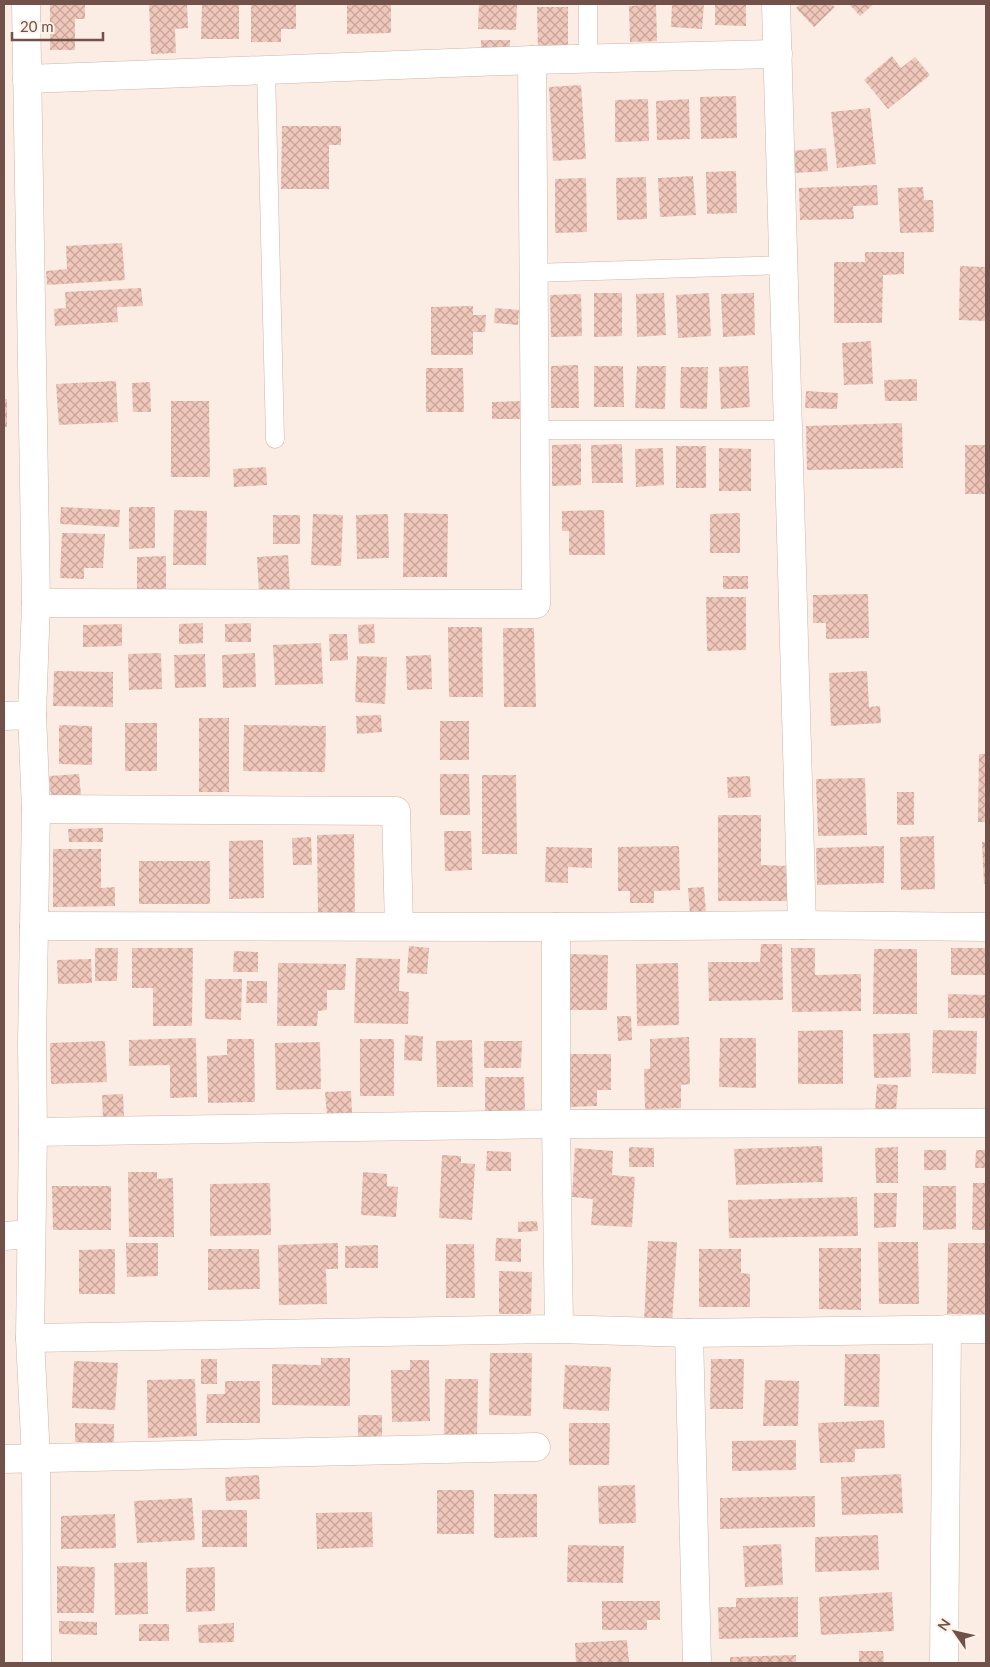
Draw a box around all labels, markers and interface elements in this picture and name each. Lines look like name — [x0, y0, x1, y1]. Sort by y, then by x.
scale bar — [12, 10, 104, 42]
text: 20 m — [20, 17, 54, 35]
north arrow — [930, 1607, 980, 1657]
text: N — [934, 1615, 954, 1634]

